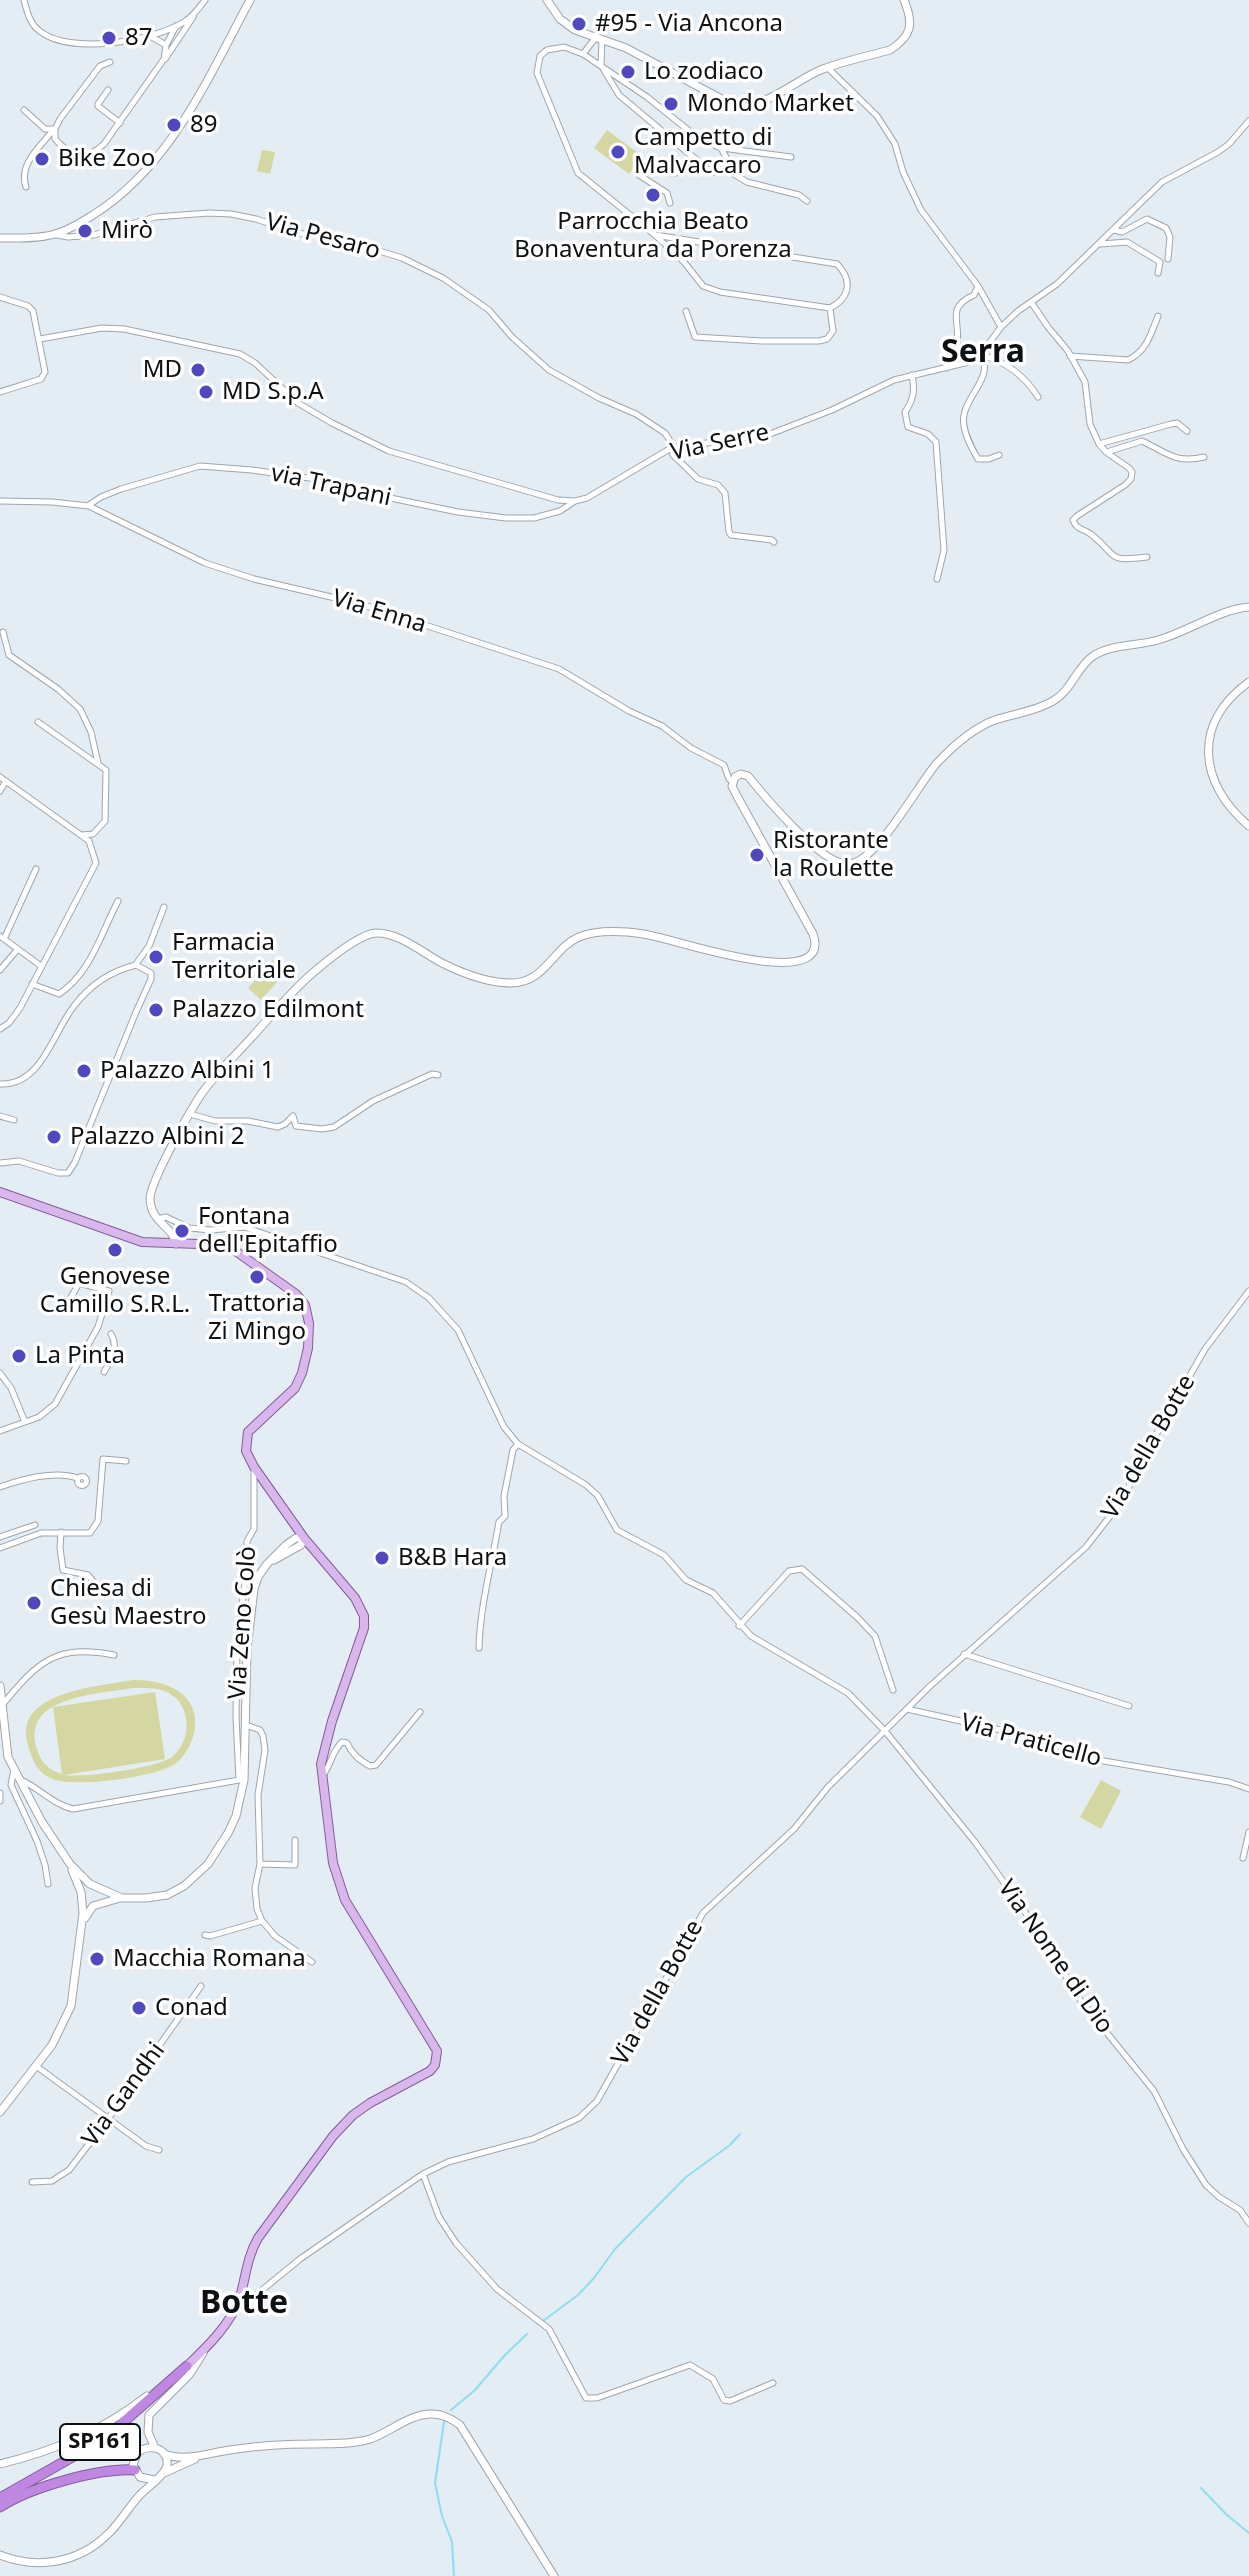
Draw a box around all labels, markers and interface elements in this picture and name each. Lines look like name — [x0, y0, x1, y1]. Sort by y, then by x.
place label: #95 - Via Ancona — [595, 10, 783, 38]
marker: #95 - Via Ancona — [570, 15, 588, 33]
place label: 87 — [125, 24, 152, 52]
marker: 87 — [100, 29, 118, 47]
place label: Lo zodiaco — [644, 58, 764, 86]
marker: Lo zodiaco — [619, 63, 637, 81]
place label: Mondo Market — [687, 90, 854, 118]
marker: Mondo Market — [662, 95, 680, 113]
place label: 89 — [190, 111, 217, 139]
marker: 89 — [165, 116, 183, 134]
place label: Campetto di Malvaccaro — [634, 124, 772, 180]
marker: Campetto di Malvaccaro — [609, 143, 627, 161]
place label: Bike Zoo — [58, 145, 155, 173]
marker: Bike Zoo — [33, 150, 51, 168]
marker: Parrocchia Beato Bonaventura da Porenza — [644, 186, 662, 204]
street label: Via Pesaro — [263, 208, 383, 266]
place label: Parrocchia Beato Bonaventura da Porenza — [514, 208, 792, 264]
place label: Mirò — [101, 217, 153, 245]
marker: Mirò — [76, 222, 94, 240]
district label: Serra — [941, 334, 1025, 372]
place label: MD — [143, 356, 182, 384]
marker: MD — [189, 361, 207, 379]
place label: MD S.p.A — [222, 378, 324, 406]
marker: MD S.p.A — [197, 383, 215, 401]
street label: Via Serre — [668, 419, 772, 467]
street label: via Trapani — [268, 459, 394, 513]
street label: Via Enna — [329, 584, 429, 640]
place label: Ristorante la Roulette — [773, 827, 894, 883]
marker: Ristorante la Roulette — [748, 846, 766, 864]
place label: Farmacia Territoriale — [172, 929, 296, 985]
marker: Farmacia Territoriale — [147, 948, 165, 966]
place label: Palazzo Edilmont — [172, 996, 364, 1024]
marker: Palazzo Edilmont — [147, 1001, 165, 1019]
place label: Palazzo Albini 1 — [100, 1057, 274, 1085]
marker: Palazzo Albini 1 — [75, 1062, 93, 1080]
place label: Palazzo Albini 2 — [70, 1123, 244, 1151]
marker: Palazzo Albini 2 — [45, 1128, 63, 1146]
place label: Fontana dell'Epitaffio — [198, 1203, 338, 1259]
marker: Fontana dell'Epitaffio — [173, 1222, 191, 1240]
marker: Genovese Camillo S.R.L. — [106, 1241, 124, 1259]
place label: Genovese Camillo S.R.L. — [40, 1263, 190, 1319]
marker: Trattoria Zi Mingo — [248, 1268, 266, 1286]
place label: Trattoria Zi Mingo — [208, 1290, 306, 1346]
place label: La Pinta — [35, 1342, 125, 1370]
marker: La Pinta — [10, 1347, 28, 1365]
street label: Via della Botte — [1096, 1370, 1202, 1524]
place label: B&B Hara — [398, 1544, 507, 1572]
street label: Via Zeno Colò — [223, 1545, 263, 1701]
marker: B&B Hara — [373, 1549, 391, 1567]
place label: Chiesa di Gesù Maestro — [50, 1575, 206, 1631]
marker: Chiesa di Gesù Maestro — [25, 1594, 43, 1612]
street label: Via Praticello — [957, 1708, 1105, 1774]
street label: Via Nome di Dio — [991, 1875, 1119, 2039]
street label: Via della Botte — [606, 1915, 710, 2071]
place label: Macchia Romana — [113, 1945, 306, 1973]
marker: Macchia Romana — [88, 1950, 106, 1968]
place label: Conad — [155, 1994, 228, 2022]
marker: Conad — [130, 1999, 148, 2017]
street label: Via Gandhi — [77, 2037, 171, 2153]
district label: Botte — [200, 2285, 288, 2323]
road number: SP161 — [60, 2424, 140, 2460]

